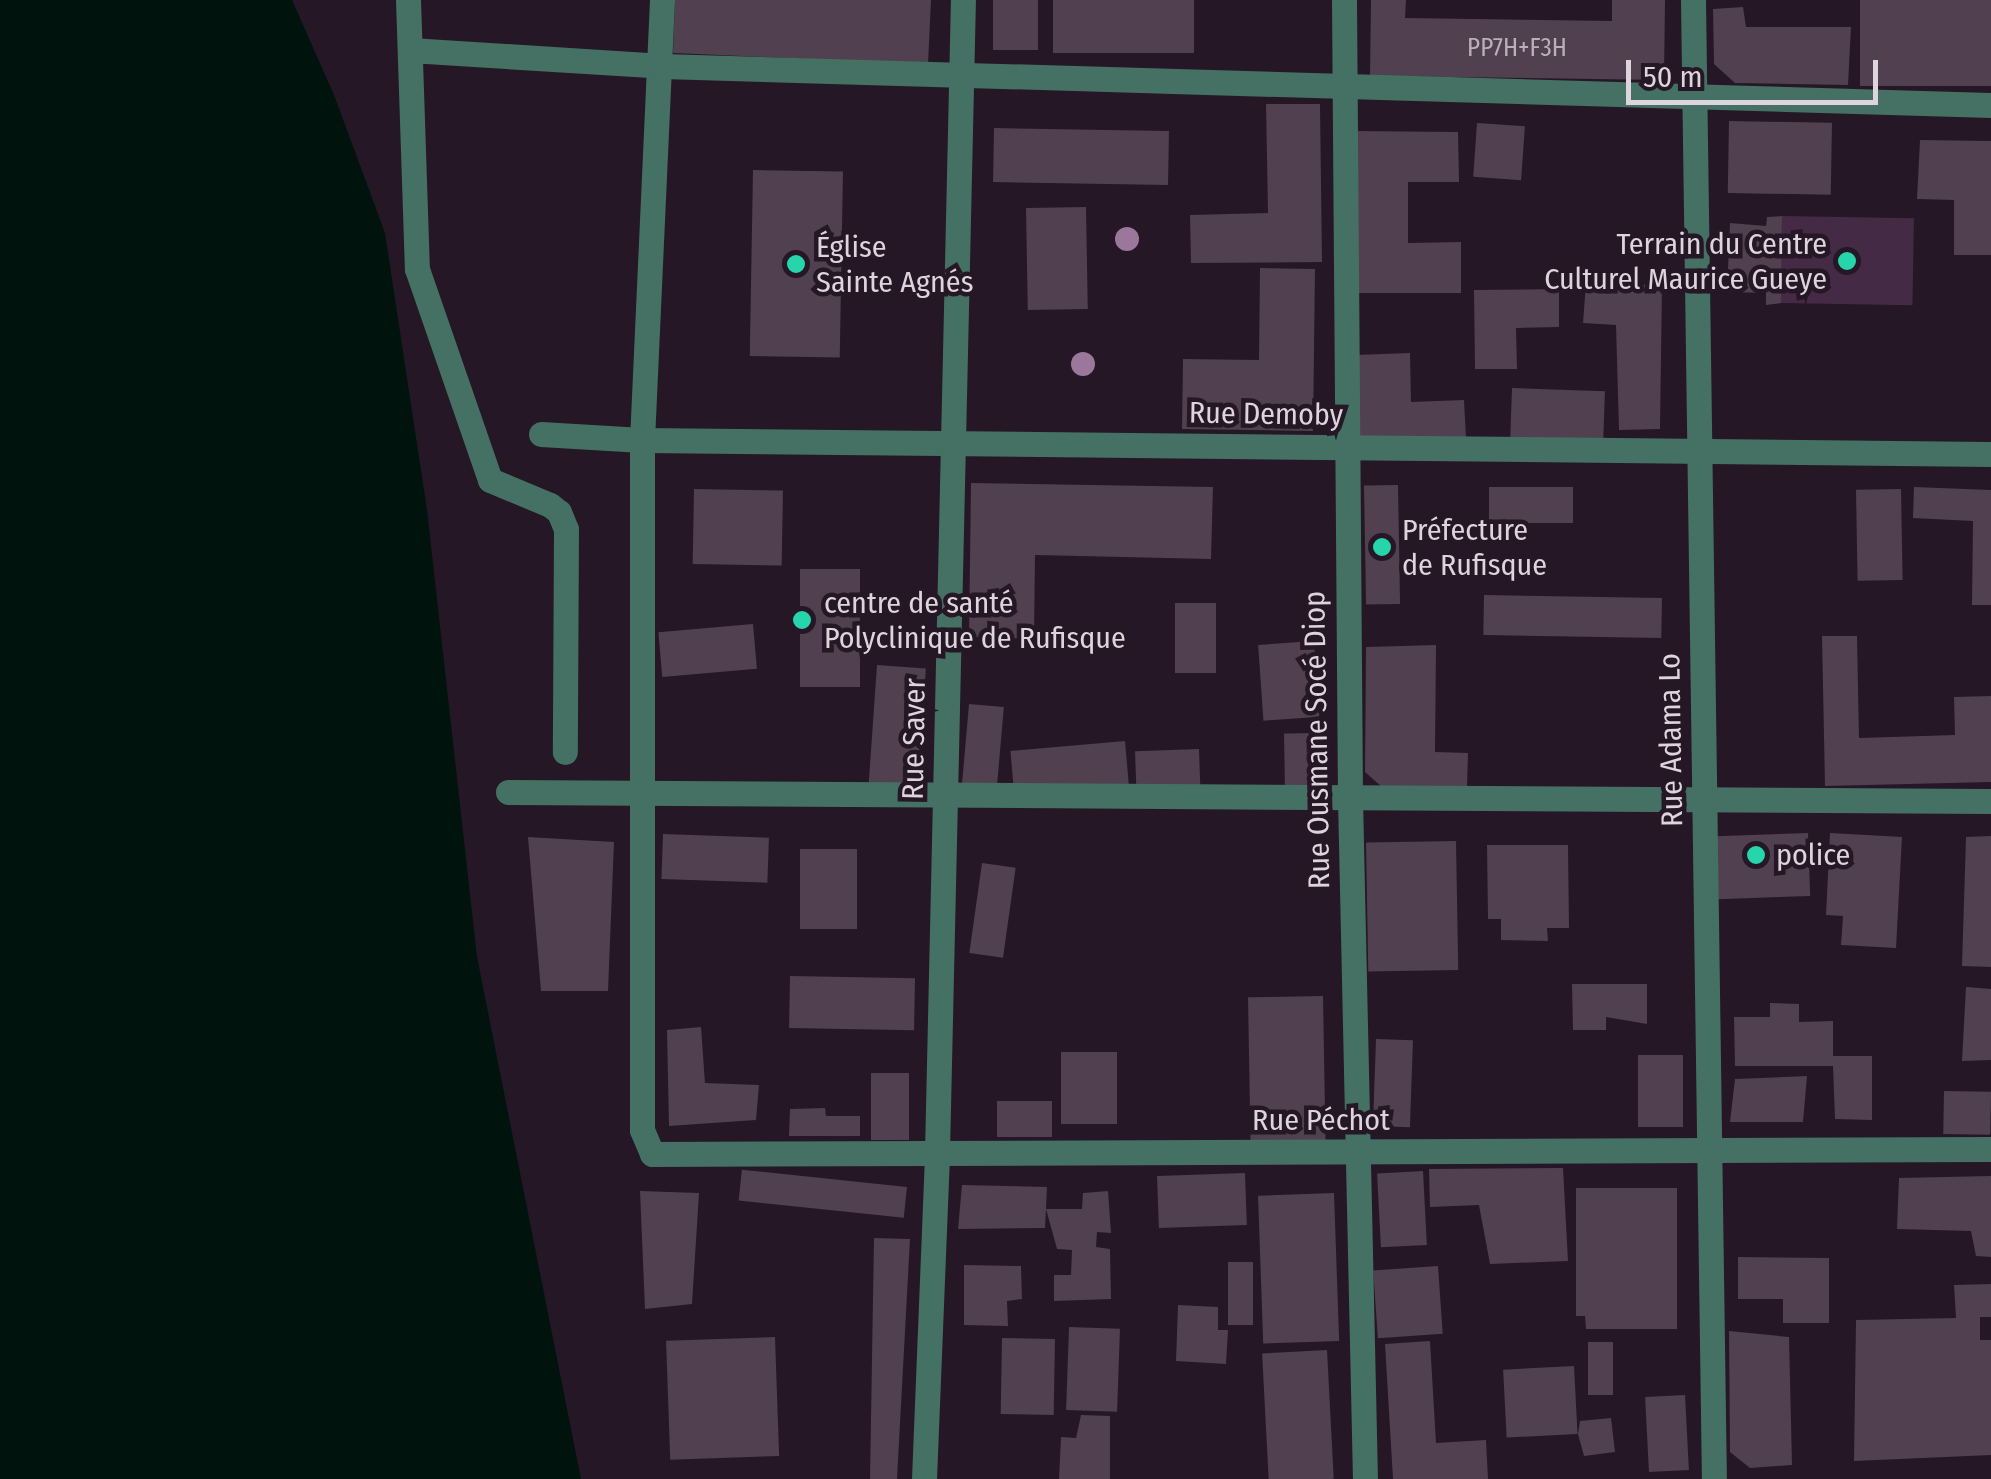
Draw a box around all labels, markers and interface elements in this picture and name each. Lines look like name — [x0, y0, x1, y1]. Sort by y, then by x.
house number: PP7H+F3H — [1467, 33, 1567, 63]
scale bar — [1631, 40, 1884, 102]
text: 50 m — [1643, 59, 1703, 95]
place label: Terrain du Centre Culturel Maurice Gueye — [1544, 226, 1827, 296]
place label: Église Sainte Agnés — [816, 229, 973, 300]
marker: Terrain du Centre Culturel Maurice Gueye — [1836, 250, 1858, 272]
marker: Église Sainte Agnés — [785, 253, 807, 275]
street label: Rue Demoby — [1189, 395, 1343, 433]
place label: Préfecture de Rufisque — [1402, 512, 1547, 582]
marker: Préfecture de Rufisque — [1371, 536, 1393, 558]
place label: centre de santé Polyclinique de Rufisque — [824, 585, 1126, 656]
street label: Rue Ousmane Socé Diop — [1296, 591, 1338, 889]
marker: centre de santé Polyclinique de Rufisque — [789, 607, 815, 633]
street label: Rue Adama Lo — [1651, 653, 1691, 827]
street label: Rue Saver — [895, 678, 933, 800]
place label: police — [1776, 837, 1850, 873]
marker: police — [1745, 844, 1767, 866]
street label: Rue Péchot — [1252, 1102, 1390, 1138]

